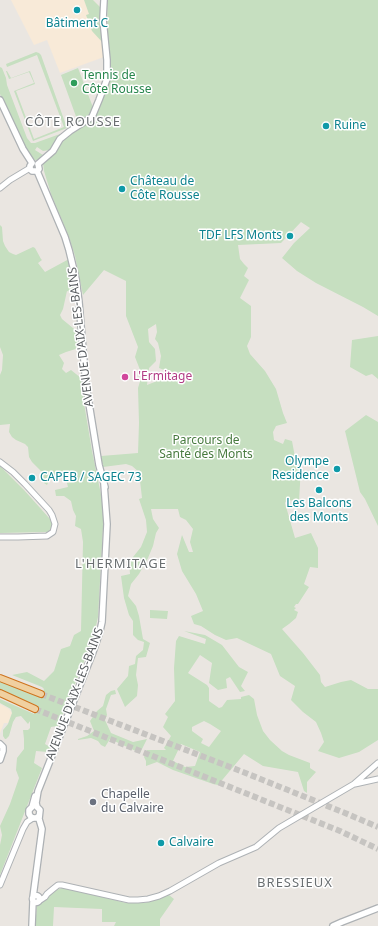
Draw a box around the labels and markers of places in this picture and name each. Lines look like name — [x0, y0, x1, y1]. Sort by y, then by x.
marker: Bâtiment C — [72, 5, 82, 15]
place label: Bâtiment C — [46, 17, 108, 31]
place label: Tennis de Côte Rousse — [82, 69, 151, 97]
marker: Tennis de Côte Rousse — [69, 78, 79, 88]
place label: Ruine — [334, 119, 366, 133]
marker: Ruine — [321, 121, 331, 131]
place label: Château de Côte Rousse — [130, 175, 199, 203]
marker: Château de Côte Rousse — [117, 184, 127, 194]
place label: TDF LFS Monts — [199, 229, 282, 243]
marker: TDF LFS Monts — [285, 231, 295, 241]
place label: L'Ermitage — [133, 370, 192, 384]
marker: L'Ermitage — [120, 372, 130, 382]
place label: Olympe Residence — [272, 455, 329, 483]
marker: Olympe Residence — [332, 464, 342, 474]
place label: CAPEB / SAGEC 73 — [40, 471, 142, 485]
marker: CAPEB / SAGEC 73 — [27, 473, 37, 483]
marker: Les Balcons des Monts — [314, 485, 324, 495]
place label: Les Balcons des Monts — [286, 497, 352, 525]
place label: Chapelle du Calvaire — [101, 788, 164, 816]
marker: Chapelle du Calvaire — [88, 797, 98, 807]
place label: Calvaire — [169, 836, 214, 850]
marker: Calvaire — [156, 838, 166, 848]

